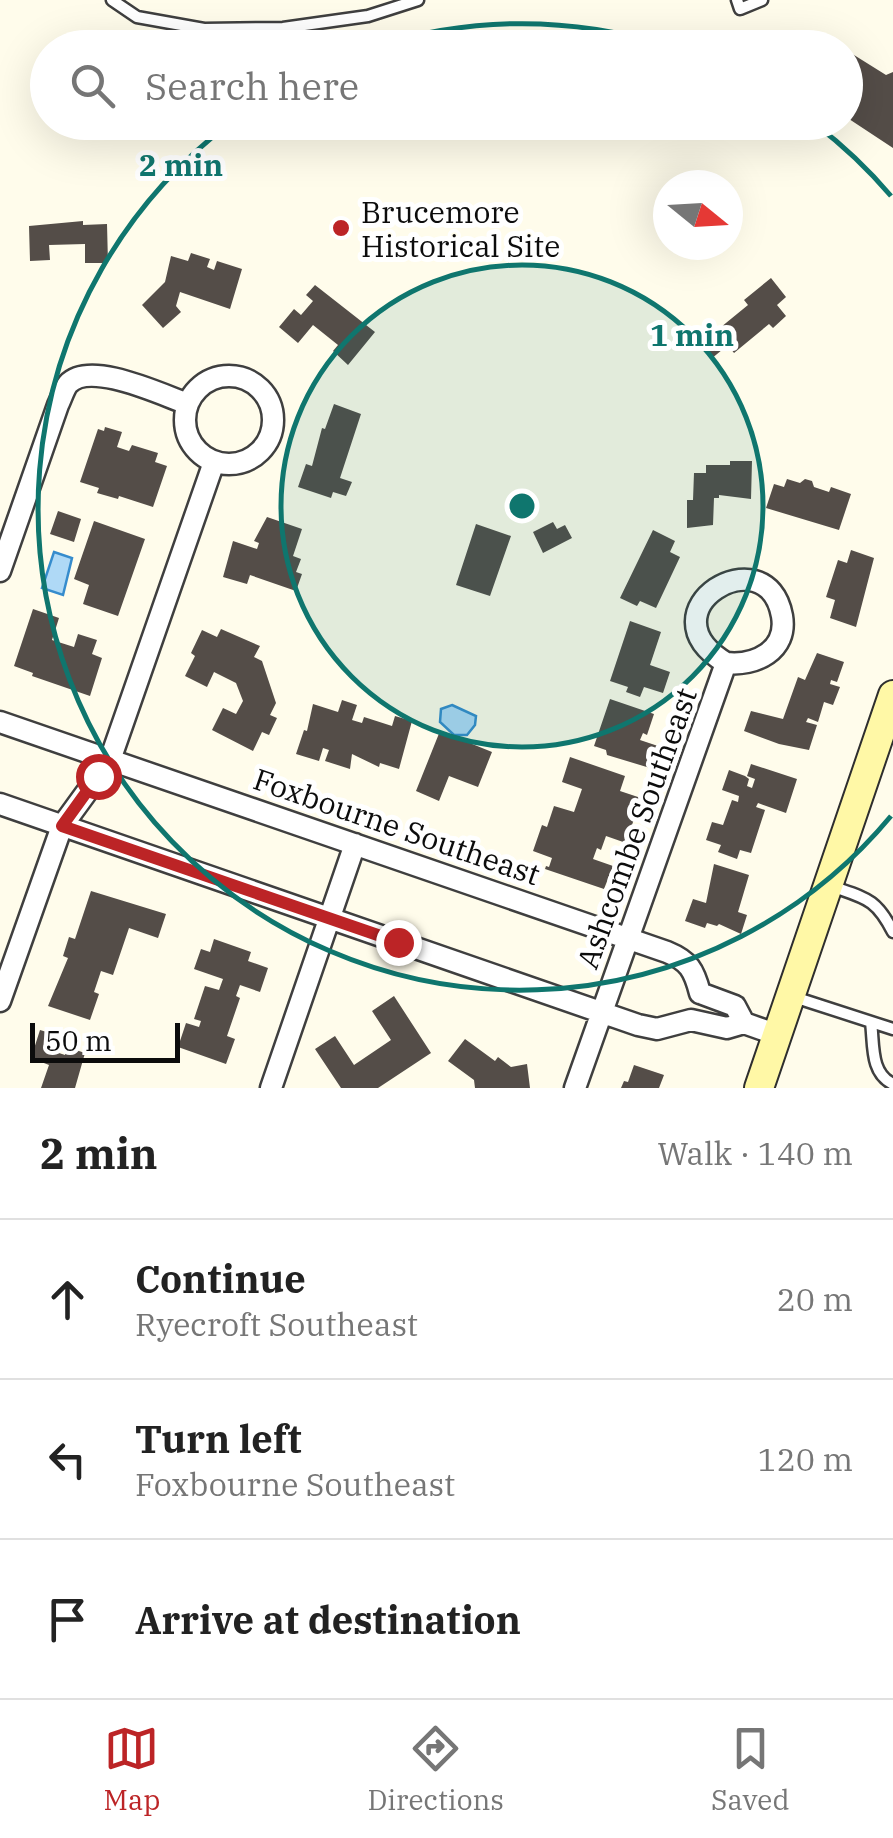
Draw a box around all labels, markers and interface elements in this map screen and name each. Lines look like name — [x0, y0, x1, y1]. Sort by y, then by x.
search box — [30, 30, 863, 140]
icon: search — [65, 58, 120, 113]
text: Search here — [145, 61, 359, 110]
text: 2 min — [139, 145, 223, 184]
north arrow — [653, 170, 743, 260]
place label: Brucemore Historical Site — [361, 192, 560, 265]
marker: Brucemore Historical Site — [330, 217, 352, 239]
text: 1 min — [650, 315, 734, 354]
centre of rings — [504, 488, 540, 524]
street label: Ashcombe Southeast — [567, 682, 705, 974]
route start — [76, 754, 122, 800]
street label: Foxbourne Southeast — [249, 759, 545, 893]
route end — [376, 920, 422, 966]
scale bar — [30, 1018, 180, 1062]
text: 50 m — [45, 1022, 112, 1059]
text: 2 min — [40, 1126, 158, 1181]
text: Walk · 140 m — [657, 1132, 853, 1174]
text: Continue — [135, 1254, 306, 1303]
icon: ahead — [40, 1272, 95, 1327]
text: 20 m — [777, 1278, 853, 1320]
text: Ryecroft Southeast — [135, 1303, 418, 1345]
text: Turn left — [135, 1414, 302, 1463]
icon: left — [40, 1432, 95, 1487]
text: 120 m — [757, 1438, 853, 1480]
text: Foxbourne Southeast — [135, 1463, 455, 1505]
icon: arrive — [40, 1592, 95, 1647]
text: Arrive at destination — [135, 1595, 521, 1644]
tab: Map — [104, 1721, 160, 1818]
tab: Directions — [367, 1721, 504, 1818]
tab: Saved — [711, 1721, 789, 1818]

